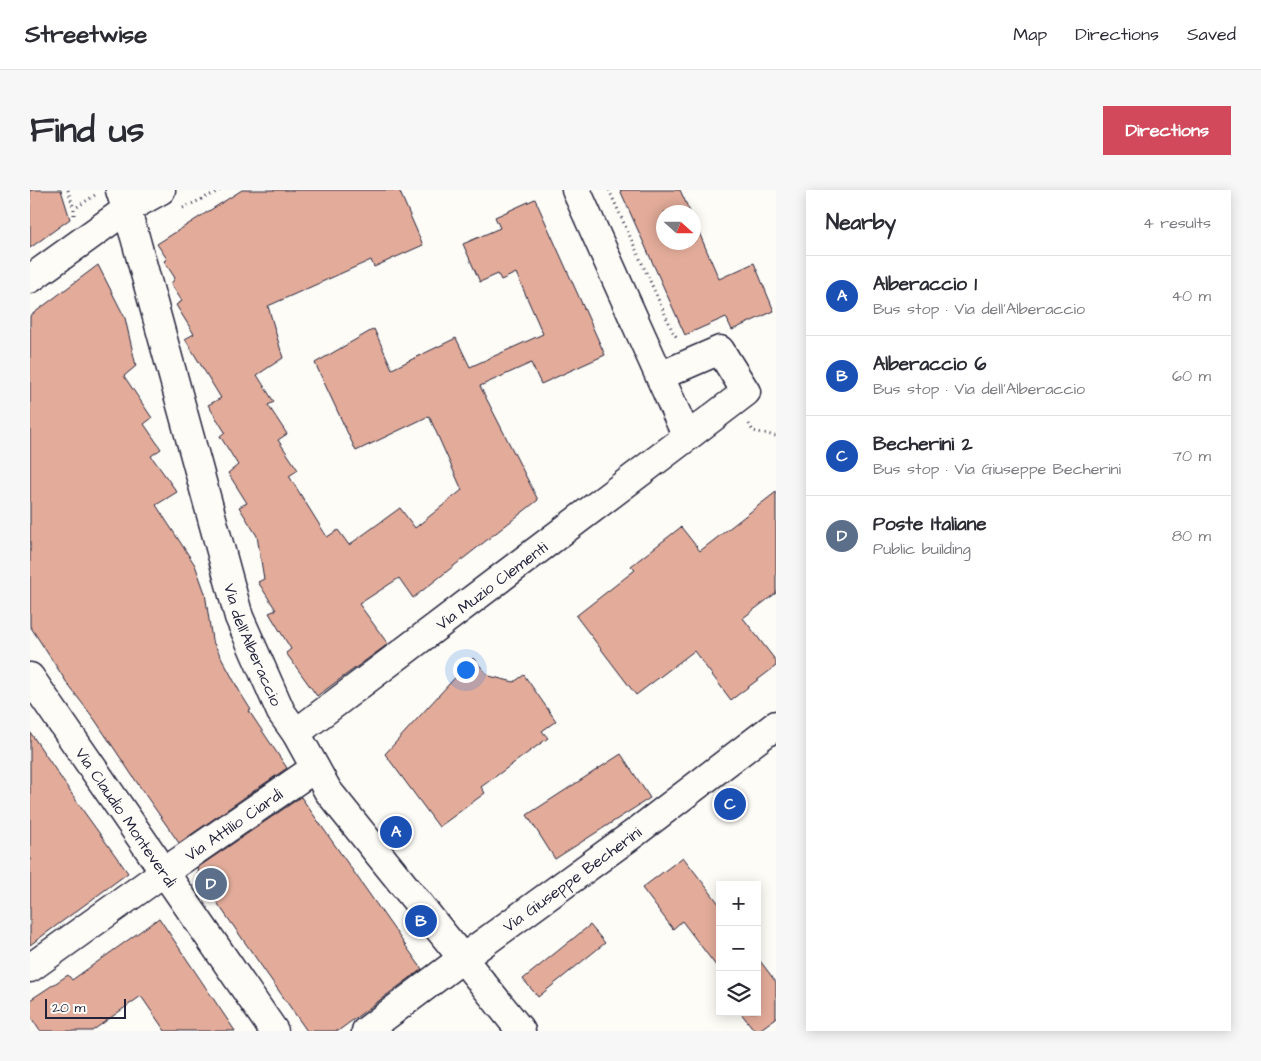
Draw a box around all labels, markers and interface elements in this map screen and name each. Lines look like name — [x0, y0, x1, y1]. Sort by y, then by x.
text: Streetwise — [25, 18, 147, 52]
text: Map — [1013, 22, 1047, 47]
text: Directions — [1075, 22, 1159, 47]
text: Saved — [1187, 22, 1236, 47]
text: Find us — [30, 106, 144, 155]
button: Directions — [1103, 106, 1231, 155]
north arrow — [656, 205, 701, 250]
text: Nearby — [826, 208, 896, 237]
text: 4 results — [1143, 212, 1211, 234]
text: Alberaccio 1 — [873, 271, 977, 298]
text: A — [837, 285, 847, 307]
text: 40 m — [1171, 285, 1211, 307]
text: Bus stop · Via dell'Alberaccio — [873, 298, 1085, 320]
text: Alberaccio 6 — [873, 351, 986, 378]
text: B — [836, 365, 848, 387]
text: 60 m — [1172, 365, 1211, 387]
text: Bus stop · Via dell'Alberaccio — [873, 378, 1085, 400]
text: Becherini 2 — [873, 431, 973, 458]
text: C — [836, 445, 848, 467]
text: 70 m — [1172, 445, 1211, 467]
text: Bus stop · Via Giuseppe Becherini — [873, 458, 1121, 480]
text: Poste Italiane — [873, 511, 986, 538]
text: D — [837, 525, 847, 547]
text: 80 m — [1172, 525, 1211, 547]
street label: Via Muzio Clementi — [432, 536, 553, 635]
text: Public building — [873, 538, 971, 560]
street label: Via dell'Alberaccio — [218, 581, 287, 710]
your location — [453, 657, 479, 683]
street label: Via Claudio Monteverdi — [70, 743, 182, 892]
street label: Via Attilio Ciardi — [181, 783, 288, 867]
pin: C — [714, 785, 746, 823]
pin: A — [380, 813, 412, 851]
street label: Via Giuseppe Becherini — [499, 821, 647, 937]
pin: D — [195, 865, 227, 903]
map controls — [716, 881, 761, 1016]
button: + — [716, 881, 761, 926]
pin: B — [405, 902, 437, 940]
button: − — [716, 926, 761, 971]
button: layers — [716, 971, 761, 1016]
scale bar — [45, 996, 126, 1019]
text: 20 m — [52, 998, 85, 1018]

